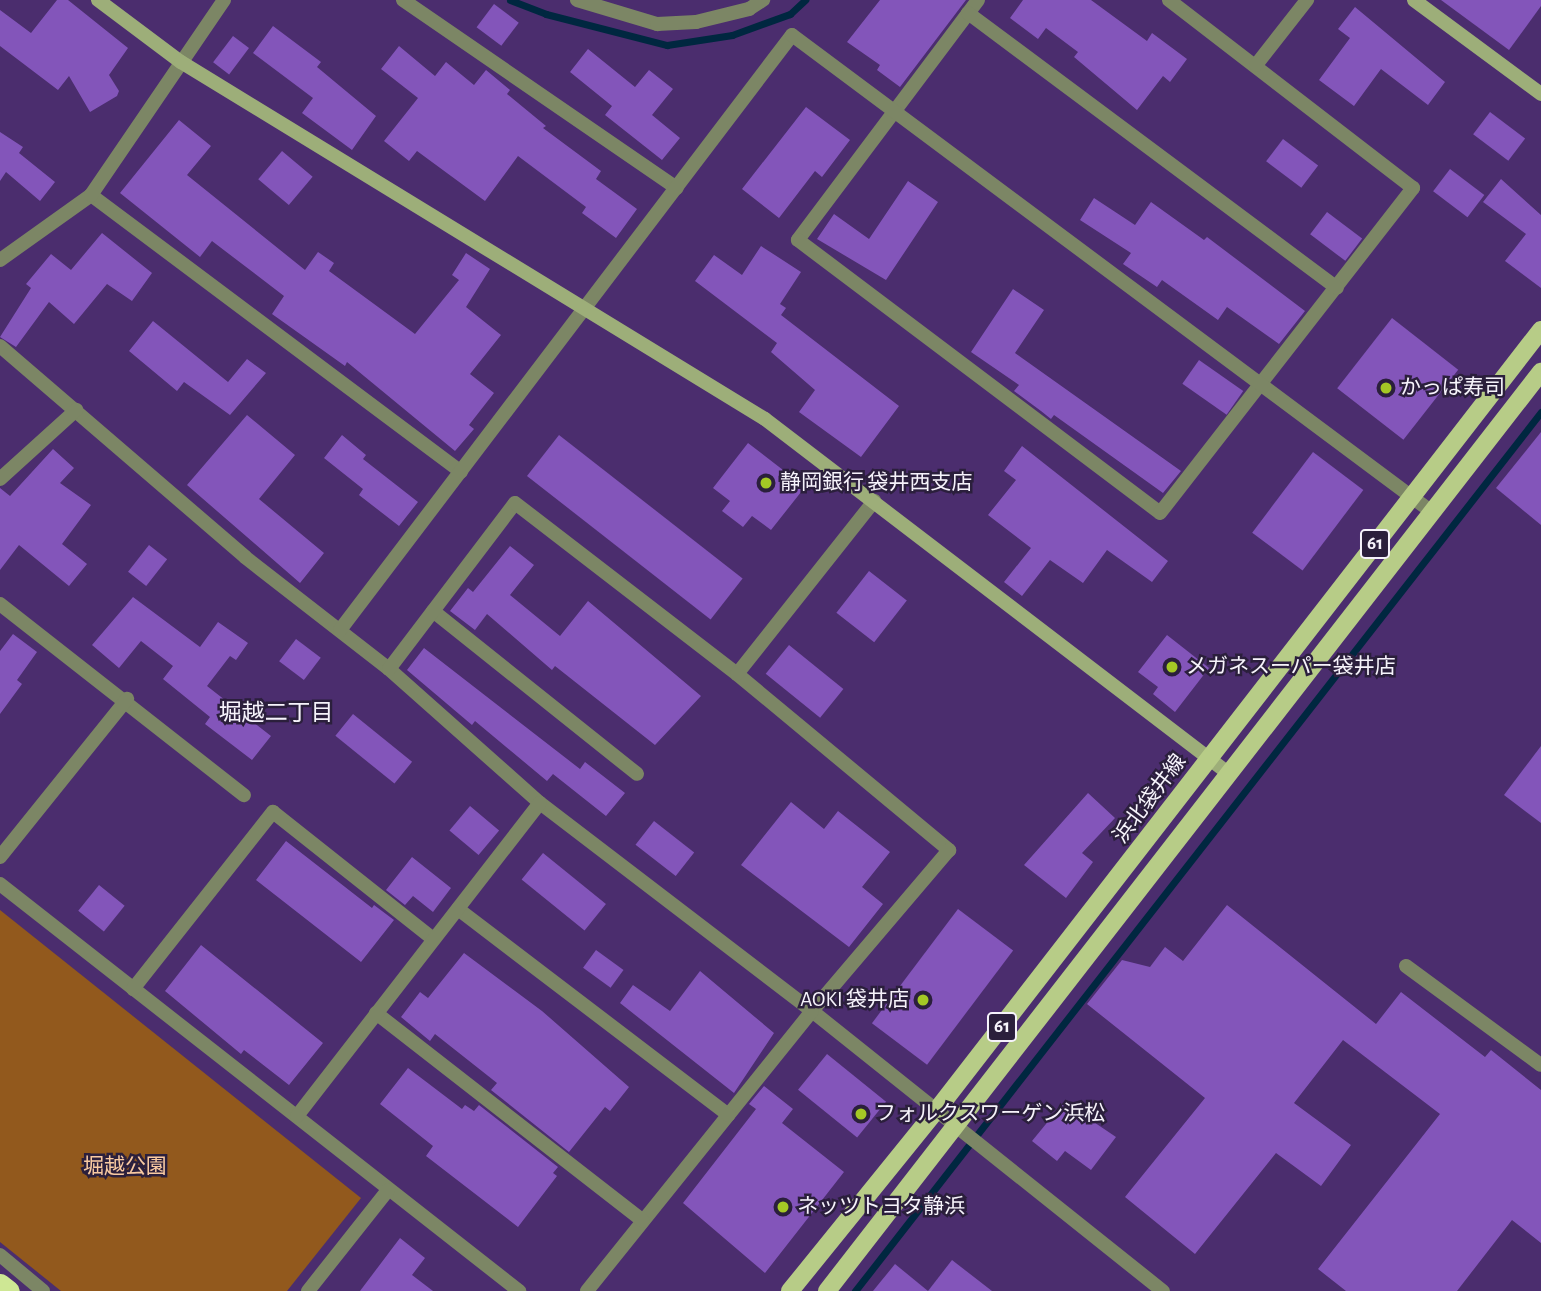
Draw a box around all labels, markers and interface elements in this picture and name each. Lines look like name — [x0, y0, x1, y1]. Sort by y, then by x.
place label: かっぱ寿司 — [1400, 375, 1505, 401]
marker: かっぱ寿司 — [1378, 380, 1394, 396]
place label: 静岡銀行 袋井西支店 — [780, 470, 972, 496]
marker: 静岡銀行 袋井西支店 — [758, 475, 774, 491]
road number: 61 — [1359, 528, 1391, 559]
place label: メガネスーパー袋井店 — [1186, 654, 1396, 680]
marker: メガネスーパー袋井店 — [1164, 659, 1180, 675]
district label: 堀越二丁目 — [219, 700, 333, 728]
street label: 浜北袋井線 — [1108, 749, 1192, 849]
place label: AOKI 袋井店 — [800, 987, 909, 1013]
marker: AOKI 袋井店 — [915, 992, 931, 1008]
road number: 61 — [986, 1012, 1018, 1042]
place label: フォルクスワーゲン浜松 — [875, 1101, 1106, 1127]
marker: フォルクスワーゲン浜松 — [853, 1106, 869, 1122]
park label: 堀越公園 — [83, 1154, 167, 1180]
place label: ネッツトヨタ静浜 — [797, 1194, 965, 1220]
marker: ネッツトヨタ静浜 — [775, 1199, 791, 1215]

